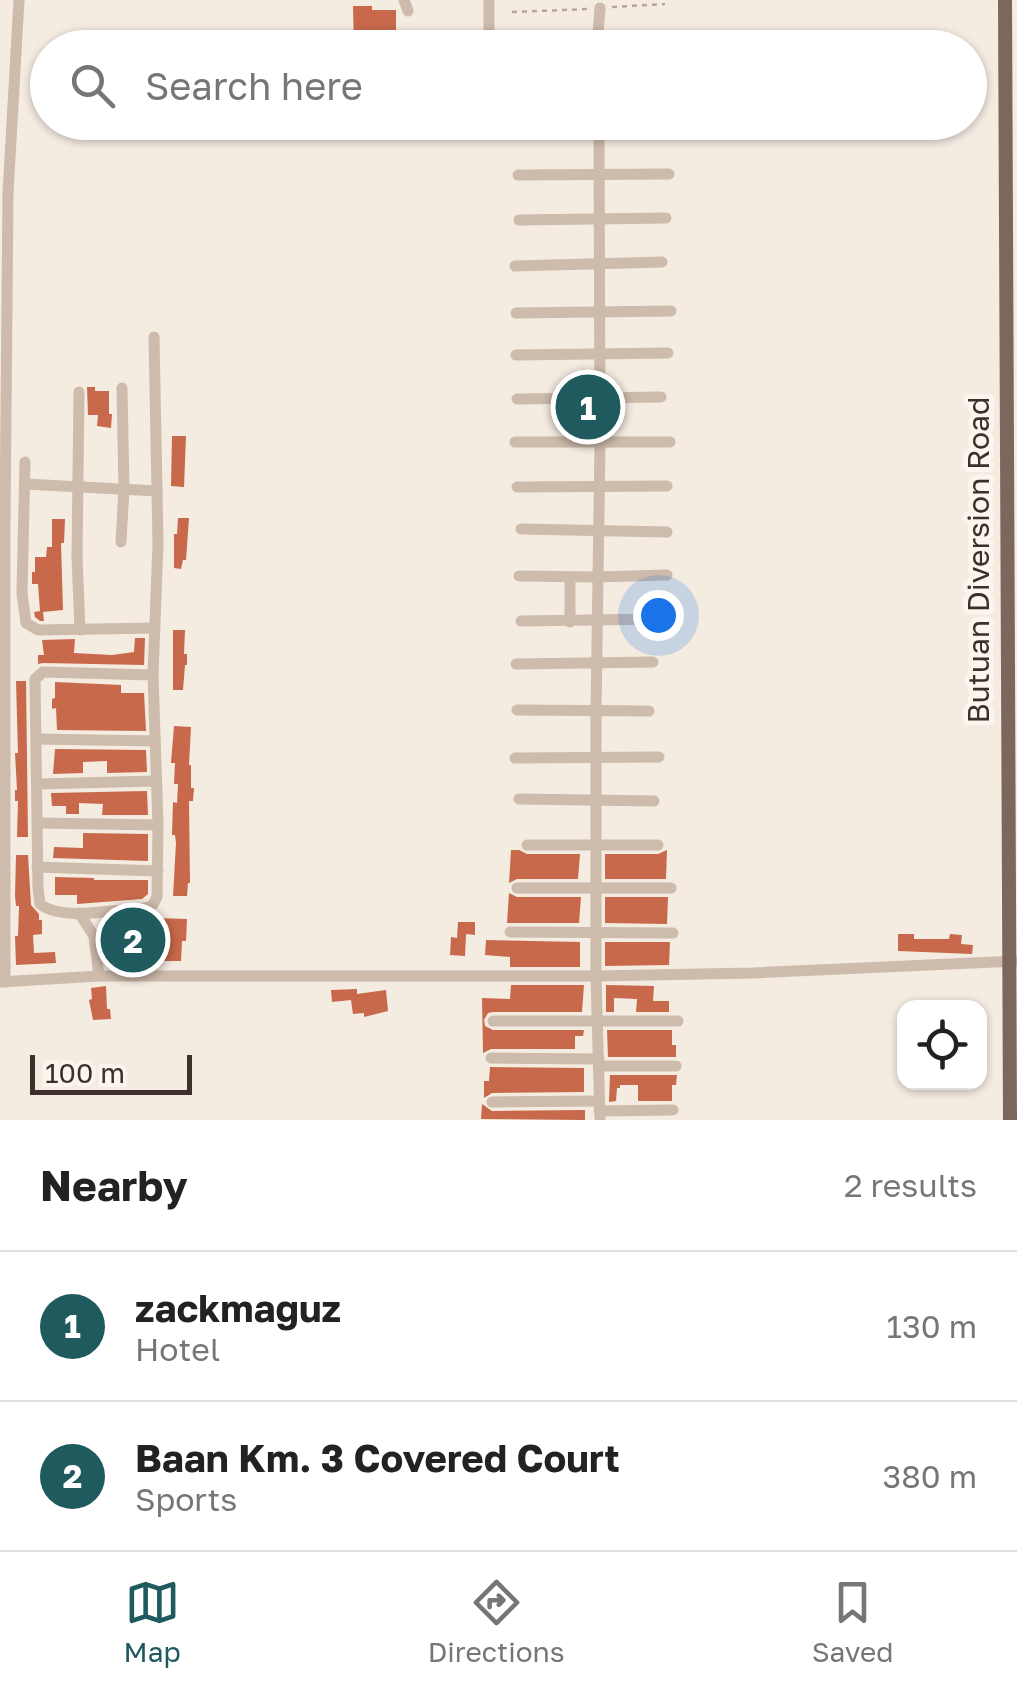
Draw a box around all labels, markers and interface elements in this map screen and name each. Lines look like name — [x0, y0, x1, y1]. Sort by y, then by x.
search box — [30, 30, 987, 140]
icon: search — [65, 58, 120, 113]
text: Search here — [145, 63, 363, 108]
pin: 1 — [556, 370, 620, 444]
street label: Butuan Diversion Road — [960, 396, 996, 724]
your location — [633, 590, 684, 641]
pin: 2 — [100, 902, 166, 978]
map controls — [897, 1000, 987, 1090]
button: locate — [897, 1000, 987, 1090]
scale bar — [30, 1050, 192, 1094]
text: 100 m — [45, 1056, 125, 1089]
text: Nearby — [40, 1160, 188, 1210]
text: 2 results — [844, 1166, 977, 1204]
text: zackmaguz — [135, 1285, 341, 1330]
text: 1 — [64, 1307, 81, 1345]
text: 130 m — [887, 1307, 977, 1345]
text: Hotel — [135, 1330, 220, 1368]
text: Baan Km. 3 Covered Court — [135, 1435, 620, 1480]
text: 2 — [63, 1457, 82, 1495]
text: 380 m — [883, 1457, 977, 1495]
text: Sports — [135, 1480, 237, 1518]
tab: Map — [124, 1575, 181, 1668]
tab: Directions — [428, 1575, 565, 1668]
tab: Saved — [812, 1575, 893, 1668]

